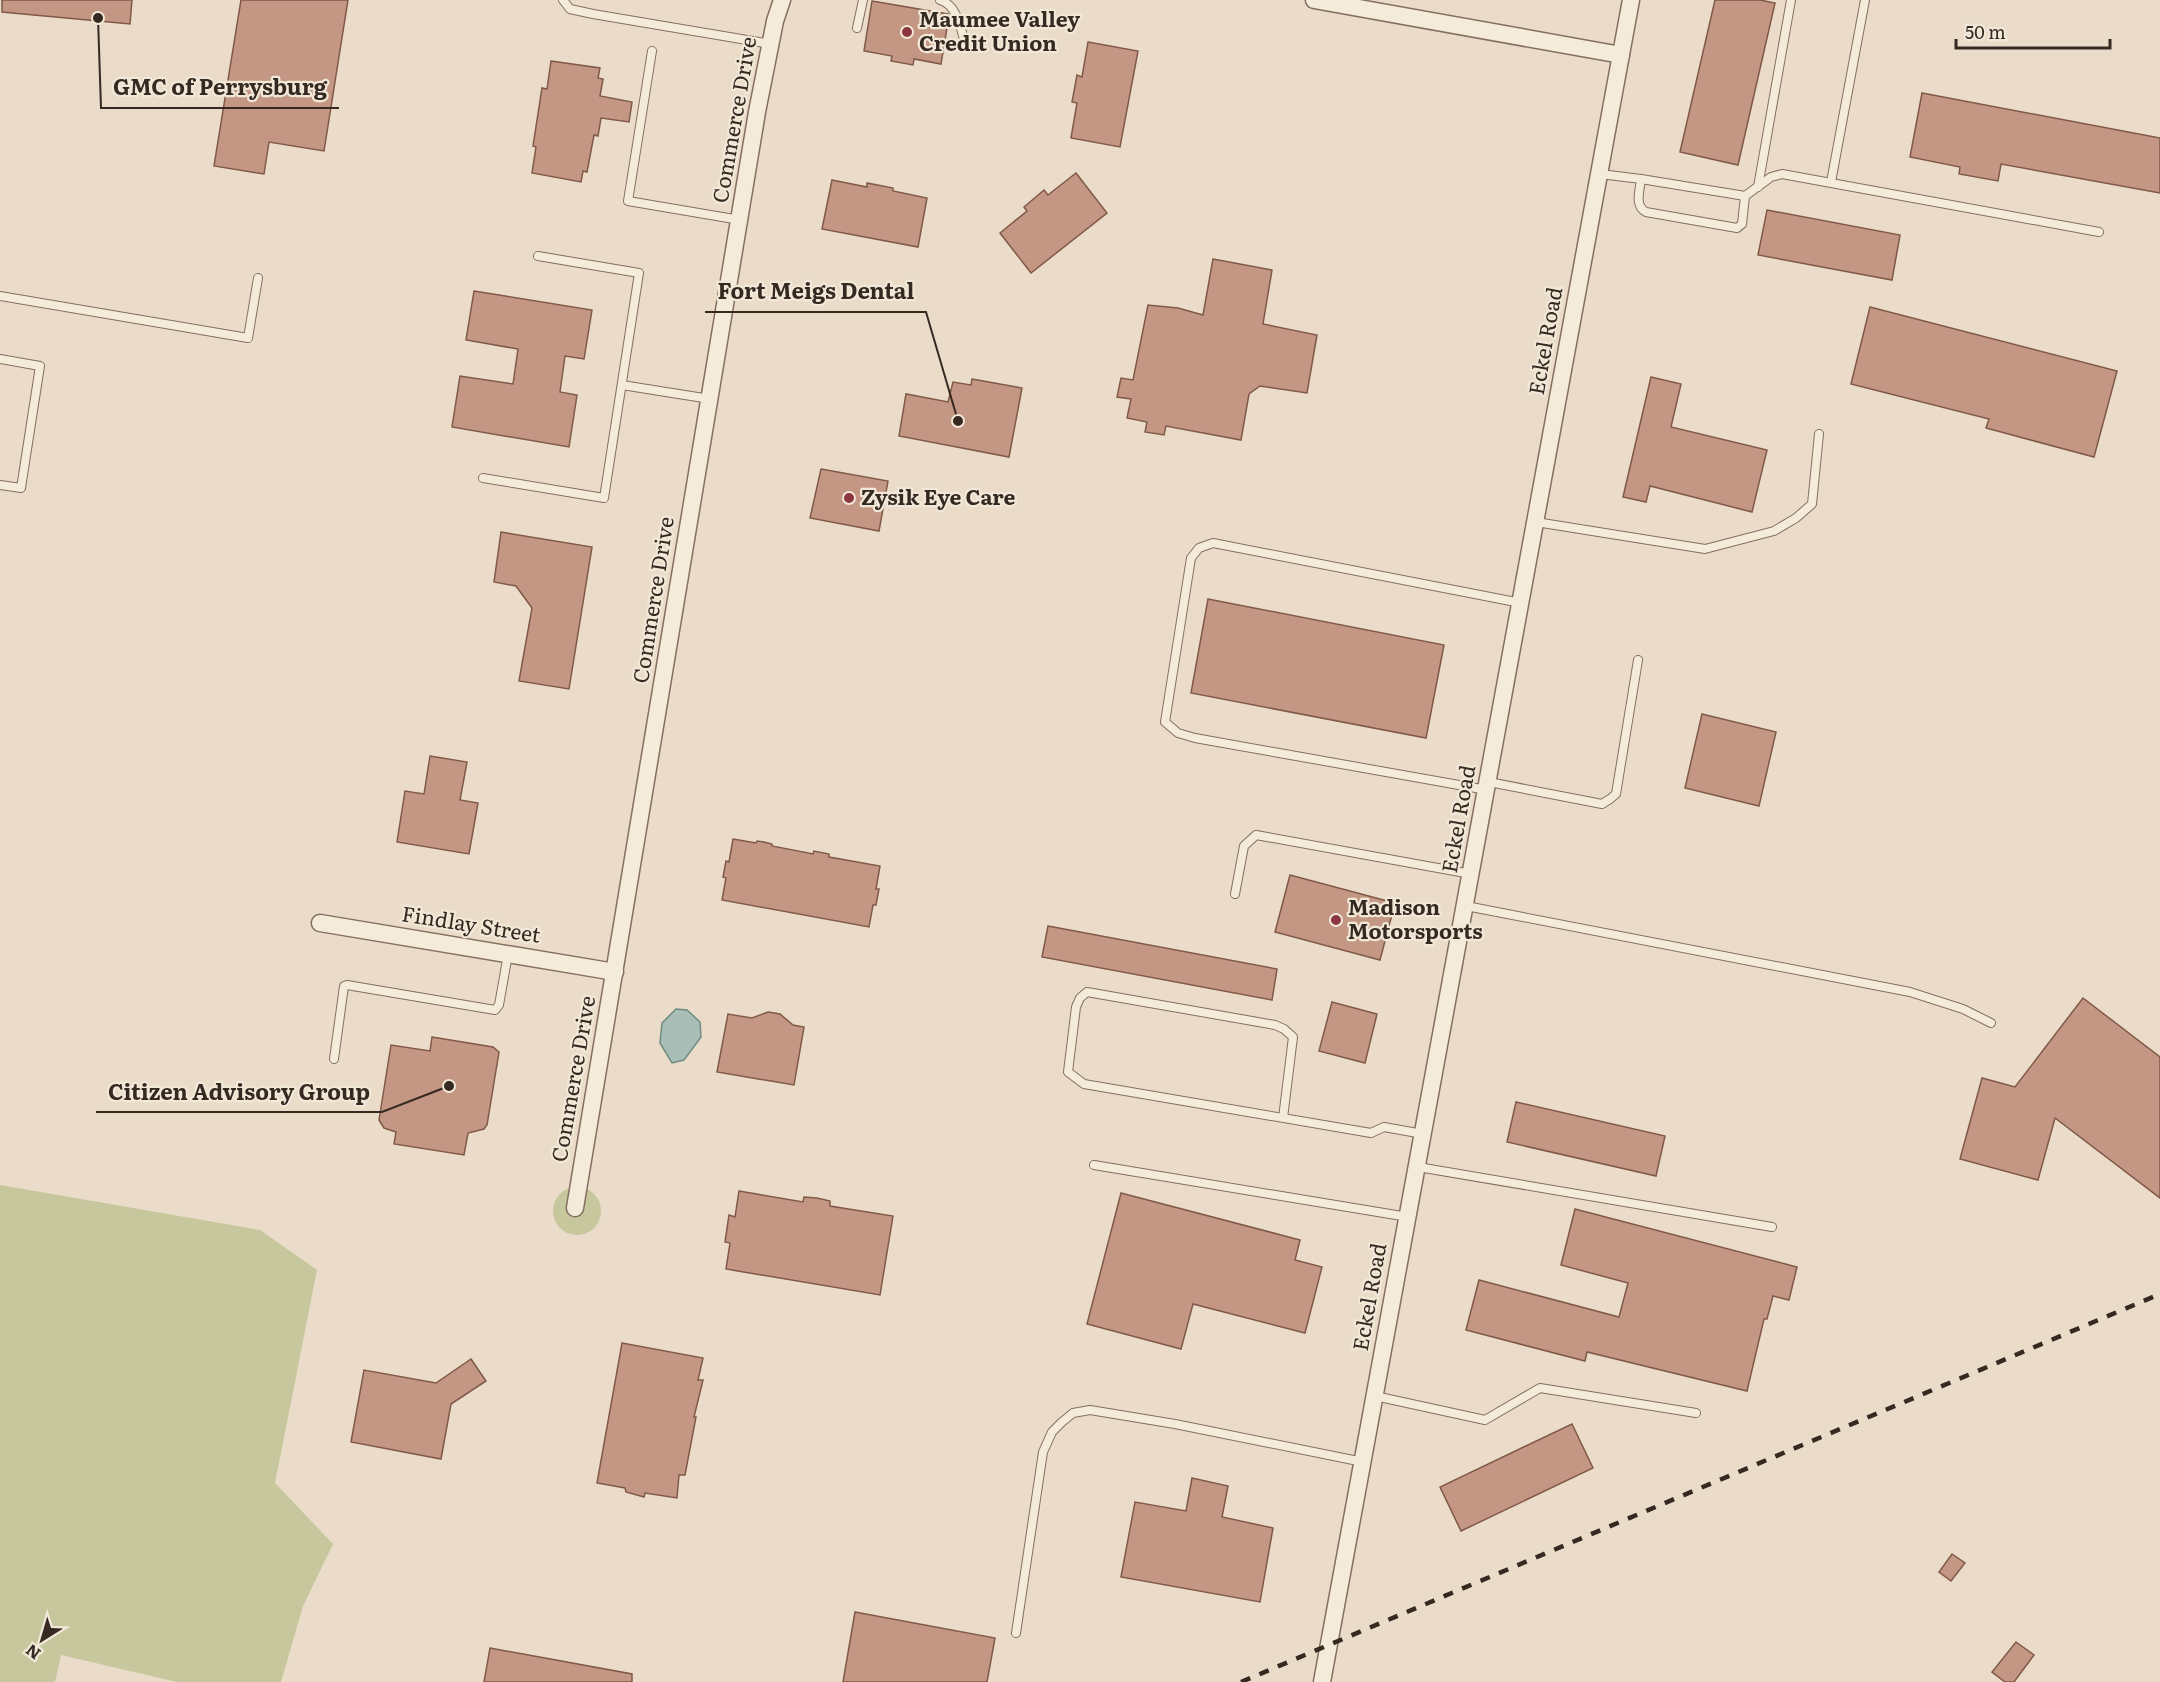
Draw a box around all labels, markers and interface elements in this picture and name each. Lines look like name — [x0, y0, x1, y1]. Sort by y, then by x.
place label: Maumee Valley Credit Union — [919, 2, 1080, 57]
scale bar — [1956, 12, 2110, 50]
text: 50 m — [1965, 18, 2006, 45]
marker: Maumee Valley Credit Union — [900, 25, 914, 39]
street label: Commerce Drive — [703, 34, 762, 205]
callout: GMC of Perrysburg — [101, 68, 339, 108]
text: GMC of Perrysburg — [113, 69, 328, 102]
callout: Fort Meigs Dental — [705, 272, 926, 312]
text: Fort Meigs Dental — [718, 273, 915, 306]
street label: Eckel Road — [1519, 284, 1568, 397]
place label: Zysik Eye Care — [861, 480, 1015, 511]
marker: Zysik Eye Care — [842, 491, 856, 505]
street label: Commerce Drive — [623, 514, 680, 685]
street label: Eckel Road — [1432, 762, 1481, 875]
place label: Madison Motorsports — [1348, 890, 1483, 945]
street label: Findlay Street — [400, 896, 543, 949]
marker: Madison Motorsports — [1329, 913, 1343, 927]
street label: Commerce Drive — [542, 993, 601, 1164]
callout: Citizen Advisory Group — [96, 1072, 382, 1112]
text: Citizen Advisory Group — [108, 1074, 370, 1107]
street label: Eckel Road — [1343, 1240, 1392, 1353]
north arrow — [12, 1610, 72, 1670]
text: N — [20, 1639, 45, 1666]

